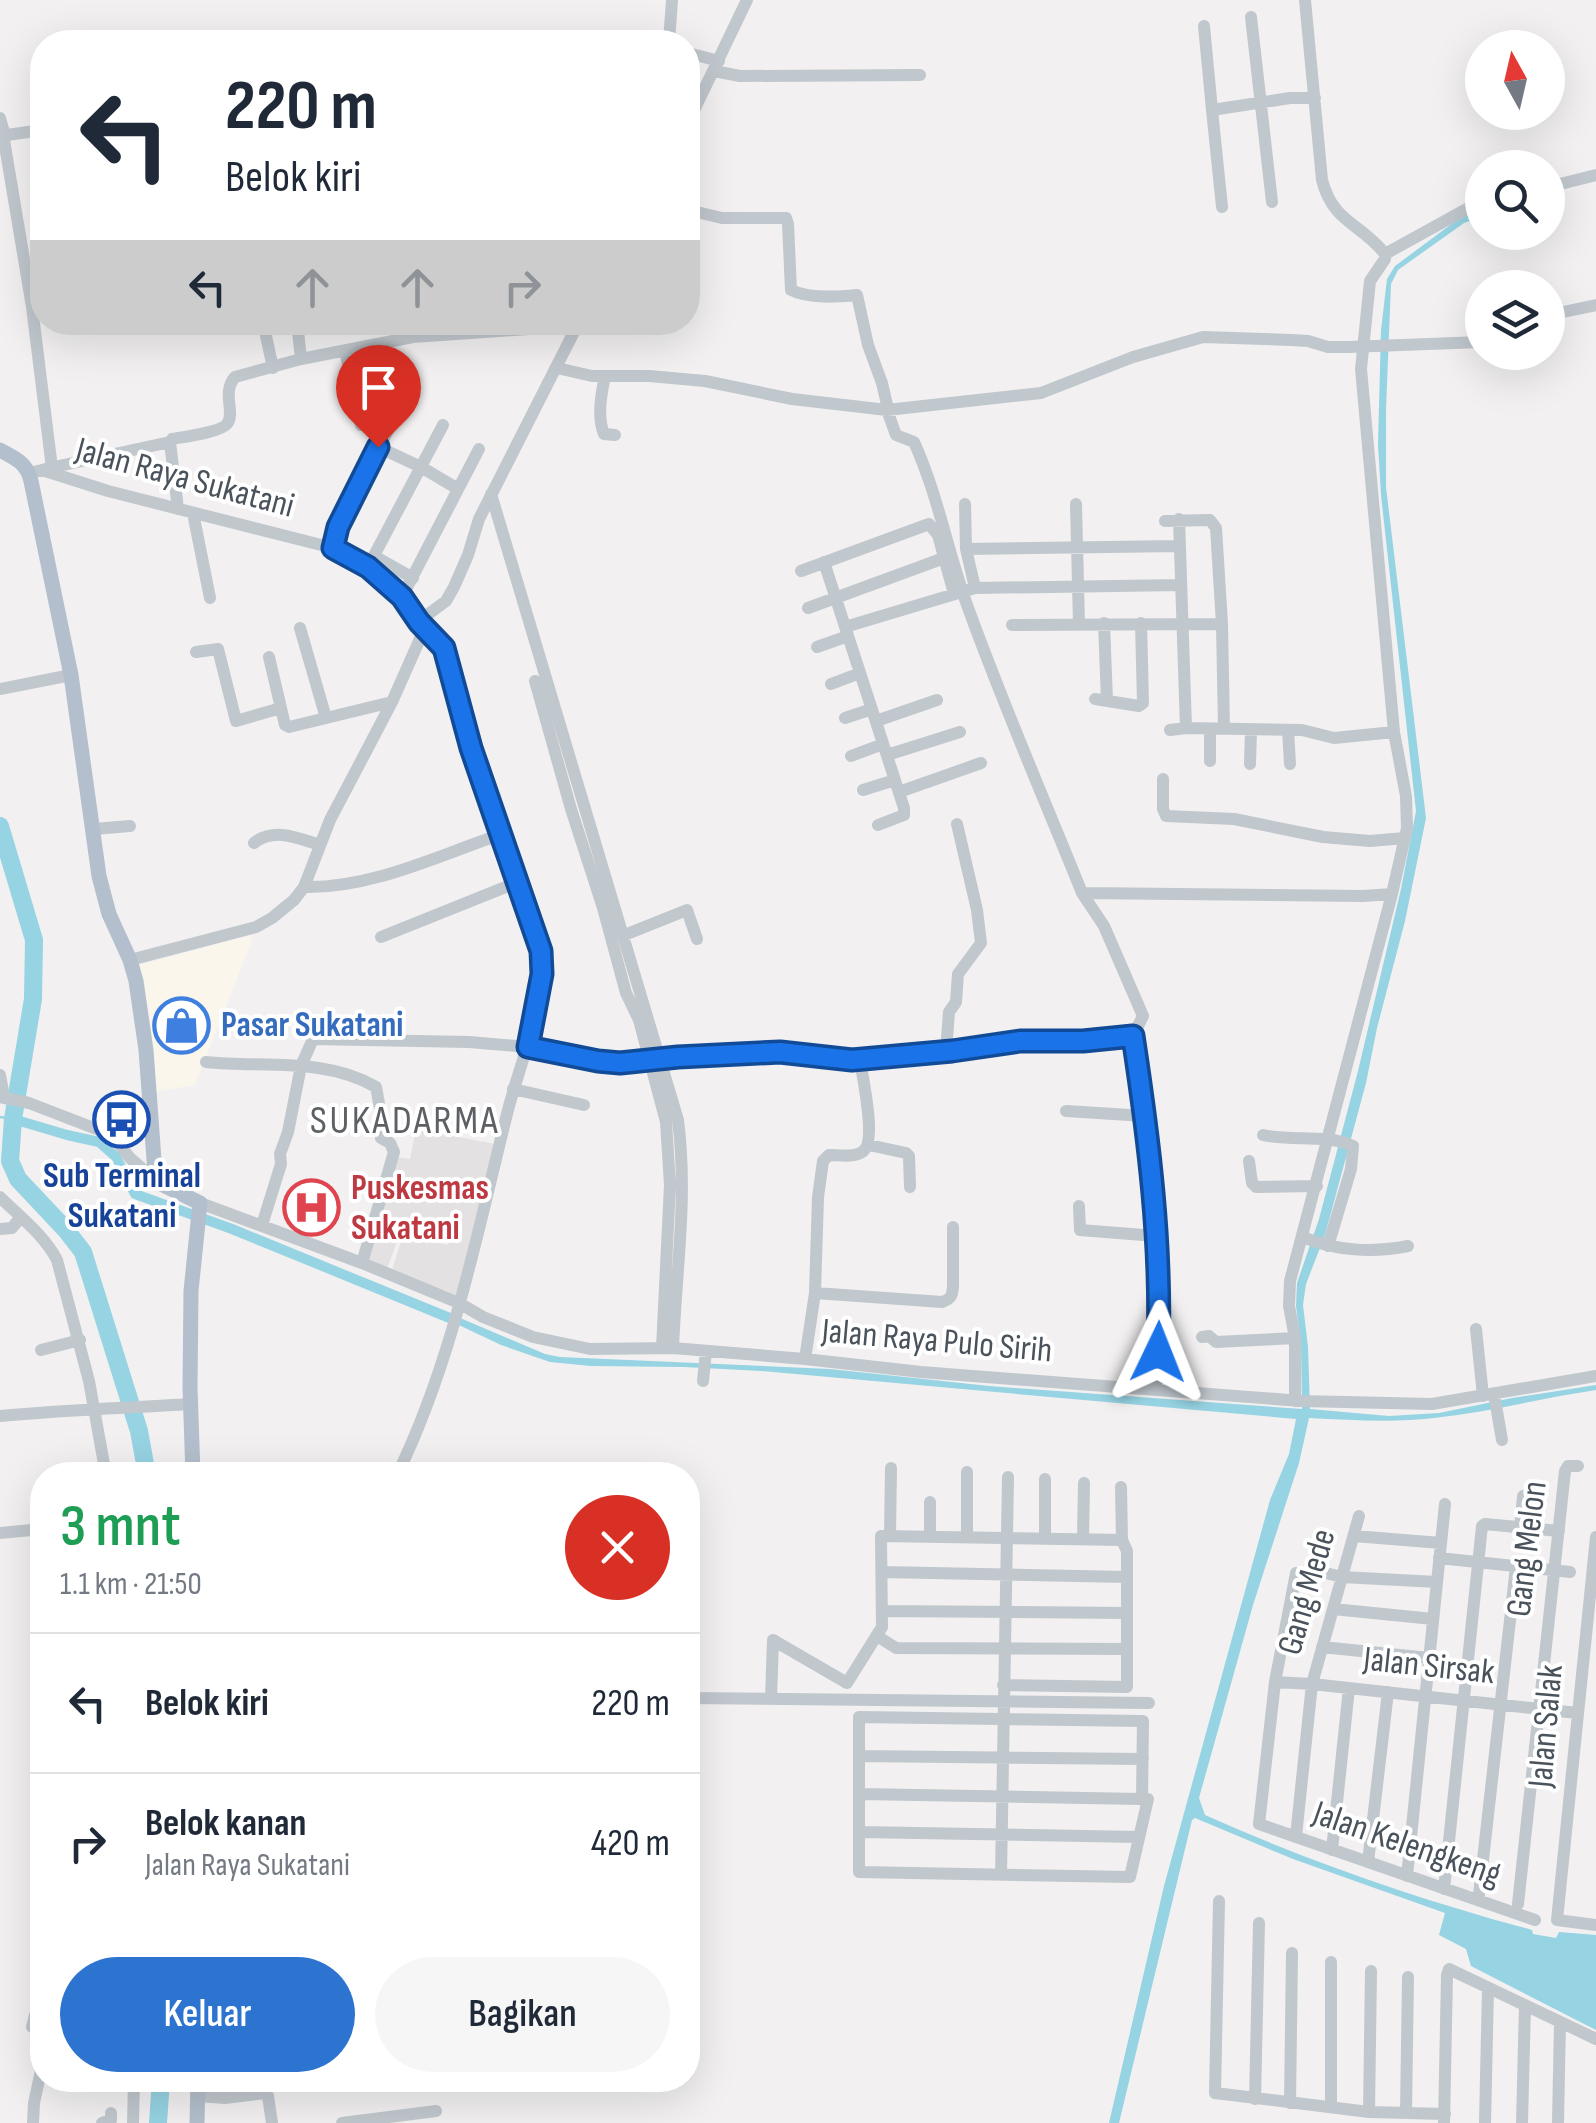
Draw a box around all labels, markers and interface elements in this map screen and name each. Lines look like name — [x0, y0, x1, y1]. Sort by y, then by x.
north arrow — [1465, 30, 1565, 130]
map controls — [1465, 30, 1565, 370]
text: 220 m — [225, 65, 377, 149]
icon: left — [60, 70, 190, 200]
text: Belok kiri — [225, 150, 361, 205]
button: search — [1465, 150, 1565, 250]
icon: left — [180, 260, 235, 315]
icon: ahead — [285, 260, 340, 315]
icon: ahead — [390, 260, 445, 315]
icon: right — [495, 260, 550, 315]
button: layers — [1465, 270, 1565, 370]
pin — [336, 345, 421, 448]
icon: arrive — [351, 360, 406, 415]
street label: Jalan Raya Sukatani — [70, 428, 299, 528]
shop icon: Pasar Sukatani — [152, 995, 212, 1055]
place label: Pasar Sukatani — [221, 1004, 403, 1047]
bus stop icon: Sub Terminal Sukatani — [92, 1090, 152, 1150]
district label: SUKADARMA — [310, 1097, 500, 1145]
place label: Sub Terminal Sukatani — [43, 1155, 201, 1238]
place label: Puskesmas Sukatani — [351, 1167, 489, 1250]
hospital icon: Puskesmas Sukatani — [282, 1178, 342, 1238]
position arrow — [1106, 1300, 1210, 1404]
street label: Jalan Raya Pulo Sirih — [819, 1309, 1054, 1372]
street label: Gang Melon — [1497, 1479, 1557, 1619]
text: 3 mnt — [60, 1491, 181, 1563]
button: close — [565, 1495, 670, 1600]
street label: Gang Mede — [1269, 1524, 1345, 1660]
text: 1.1 km · 21:50 — [60, 1565, 202, 1604]
street label: Jalan Sirsak — [1360, 1638, 1497, 1694]
street label: Jalan Salak — [1519, 1662, 1573, 1790]
icon: left — [60, 1676, 115, 1731]
text: Belok kiri — [145, 1681, 269, 1726]
text: 220 m — [591, 1681, 670, 1726]
street label: Jalan Kelengkeng — [1306, 1791, 1507, 1896]
text: Belok kanan — [145, 1801, 306, 1846]
icon: right — [60, 1816, 115, 1871]
text: 420 m — [591, 1821, 670, 1866]
text: Jalan Raya Sukatani — [145, 1846, 350, 1885]
button: Keluar — [60, 1957, 355, 2072]
button: Bagikan — [375, 1957, 670, 2072]

